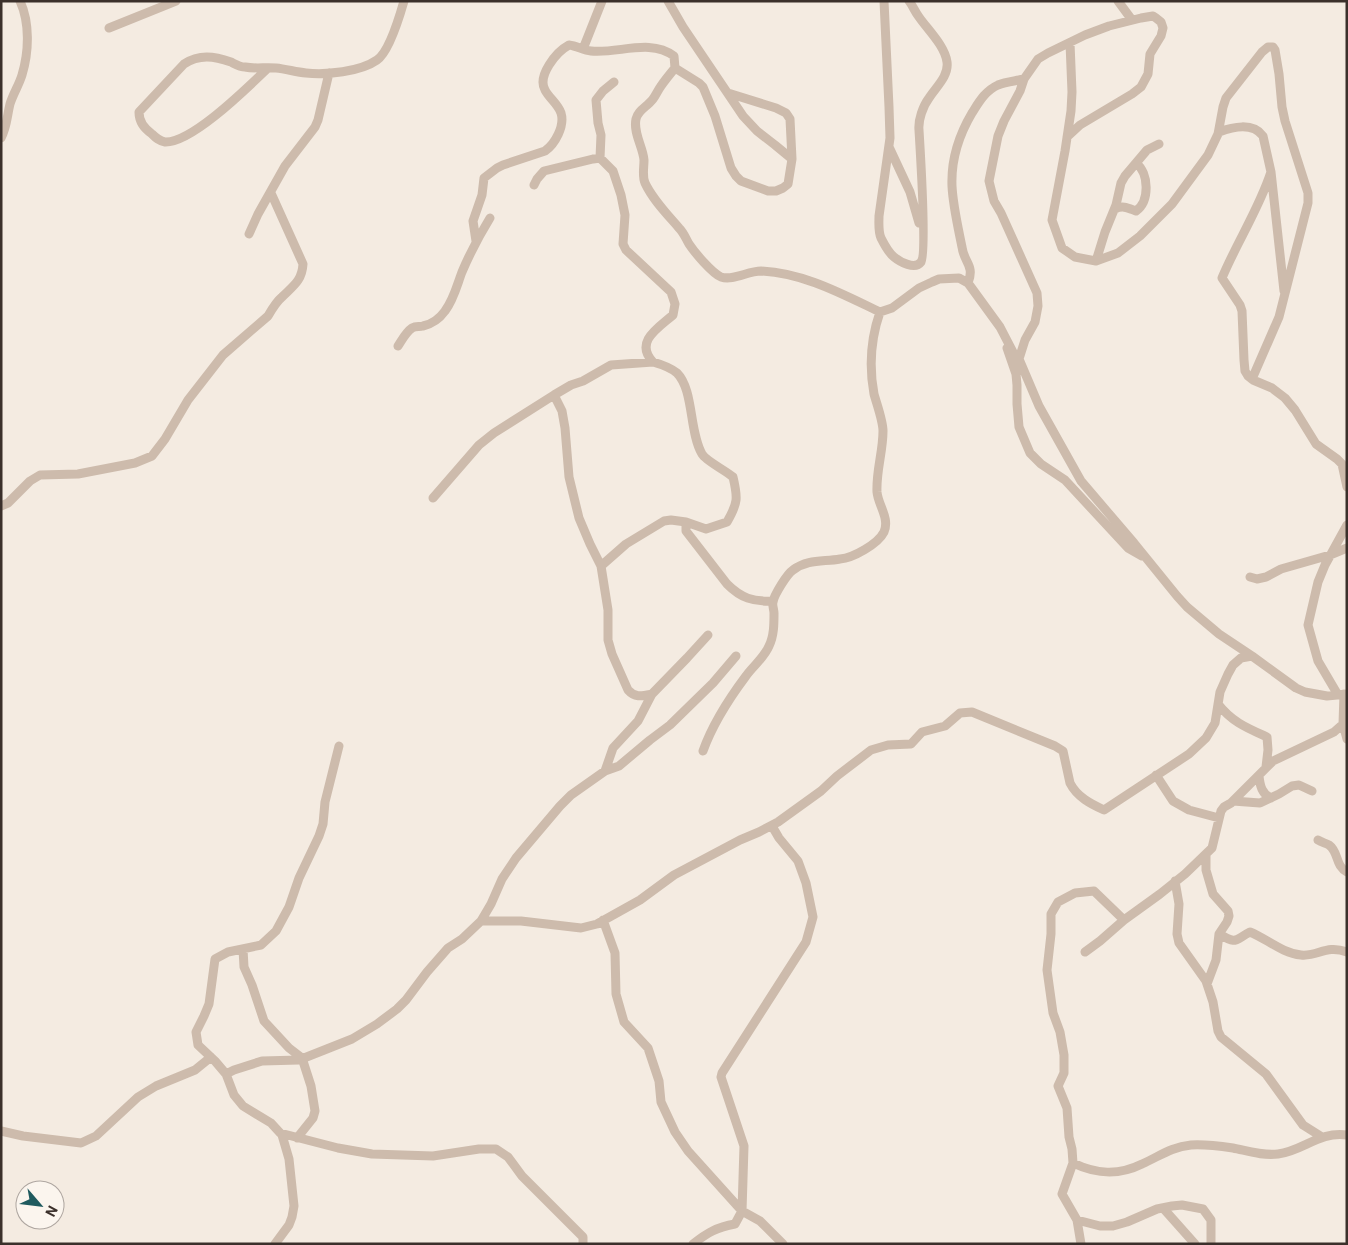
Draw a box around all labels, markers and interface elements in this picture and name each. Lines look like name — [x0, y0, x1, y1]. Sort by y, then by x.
north arrow — [15, 1180, 65, 1230]
text: N — [42, 1203, 61, 1219]

